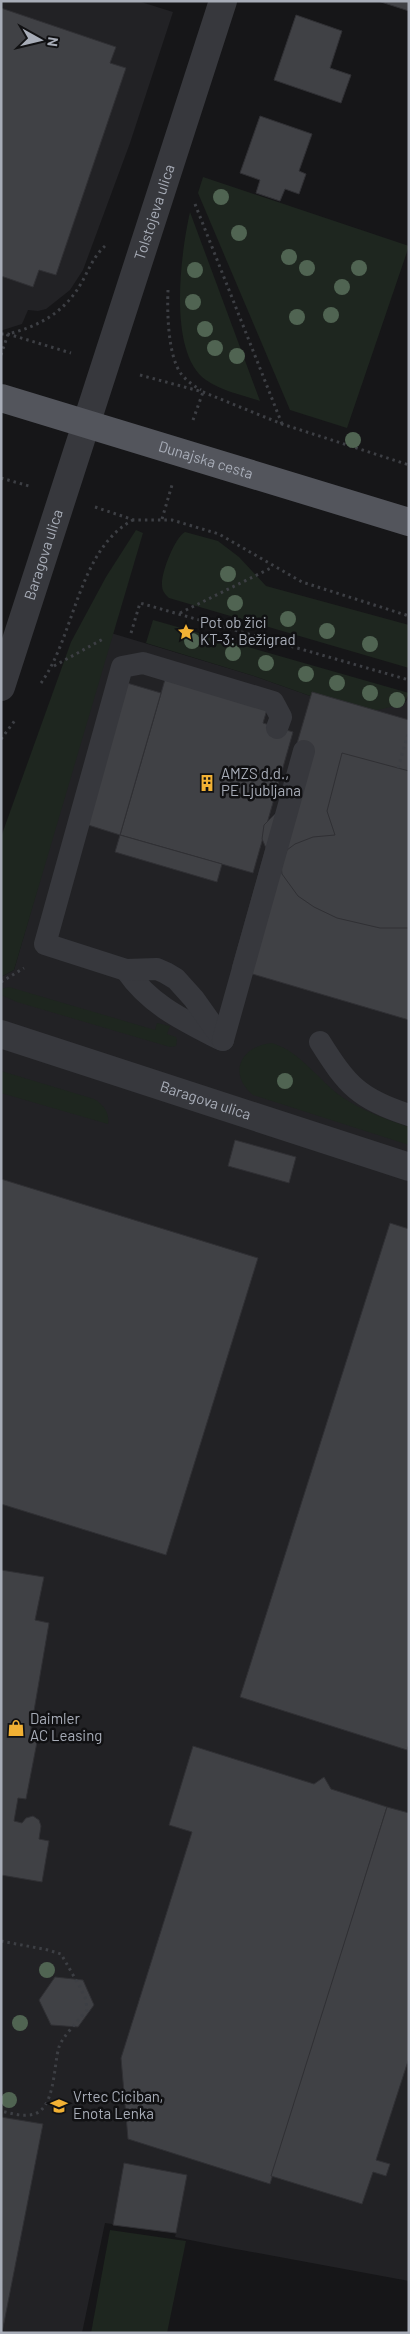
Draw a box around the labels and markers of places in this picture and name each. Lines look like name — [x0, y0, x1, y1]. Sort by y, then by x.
place label: Pot ob žici KT-3: Bežigrad — [200, 613, 296, 648]
place icon: Pot ob žici KT-3: Bežigrad — [176, 622, 196, 642]
place label: AMZS d.d., PE Ljubljana — [221, 764, 301, 799]
building icon: AMZS d.d., PE Ljubljana — [197, 773, 217, 793]
place label: Daimler AC Leasing — [30, 1709, 102, 1744]
shop icon: Daimler AC Leasing — [6, 1718, 26, 1738]
place label: Vrtec Ciciban, Enota Lenka — [73, 2087, 164, 2122]
school or university icon: Vrtec Ciciban, Enota Lenka — [49, 2096, 69, 2116]

